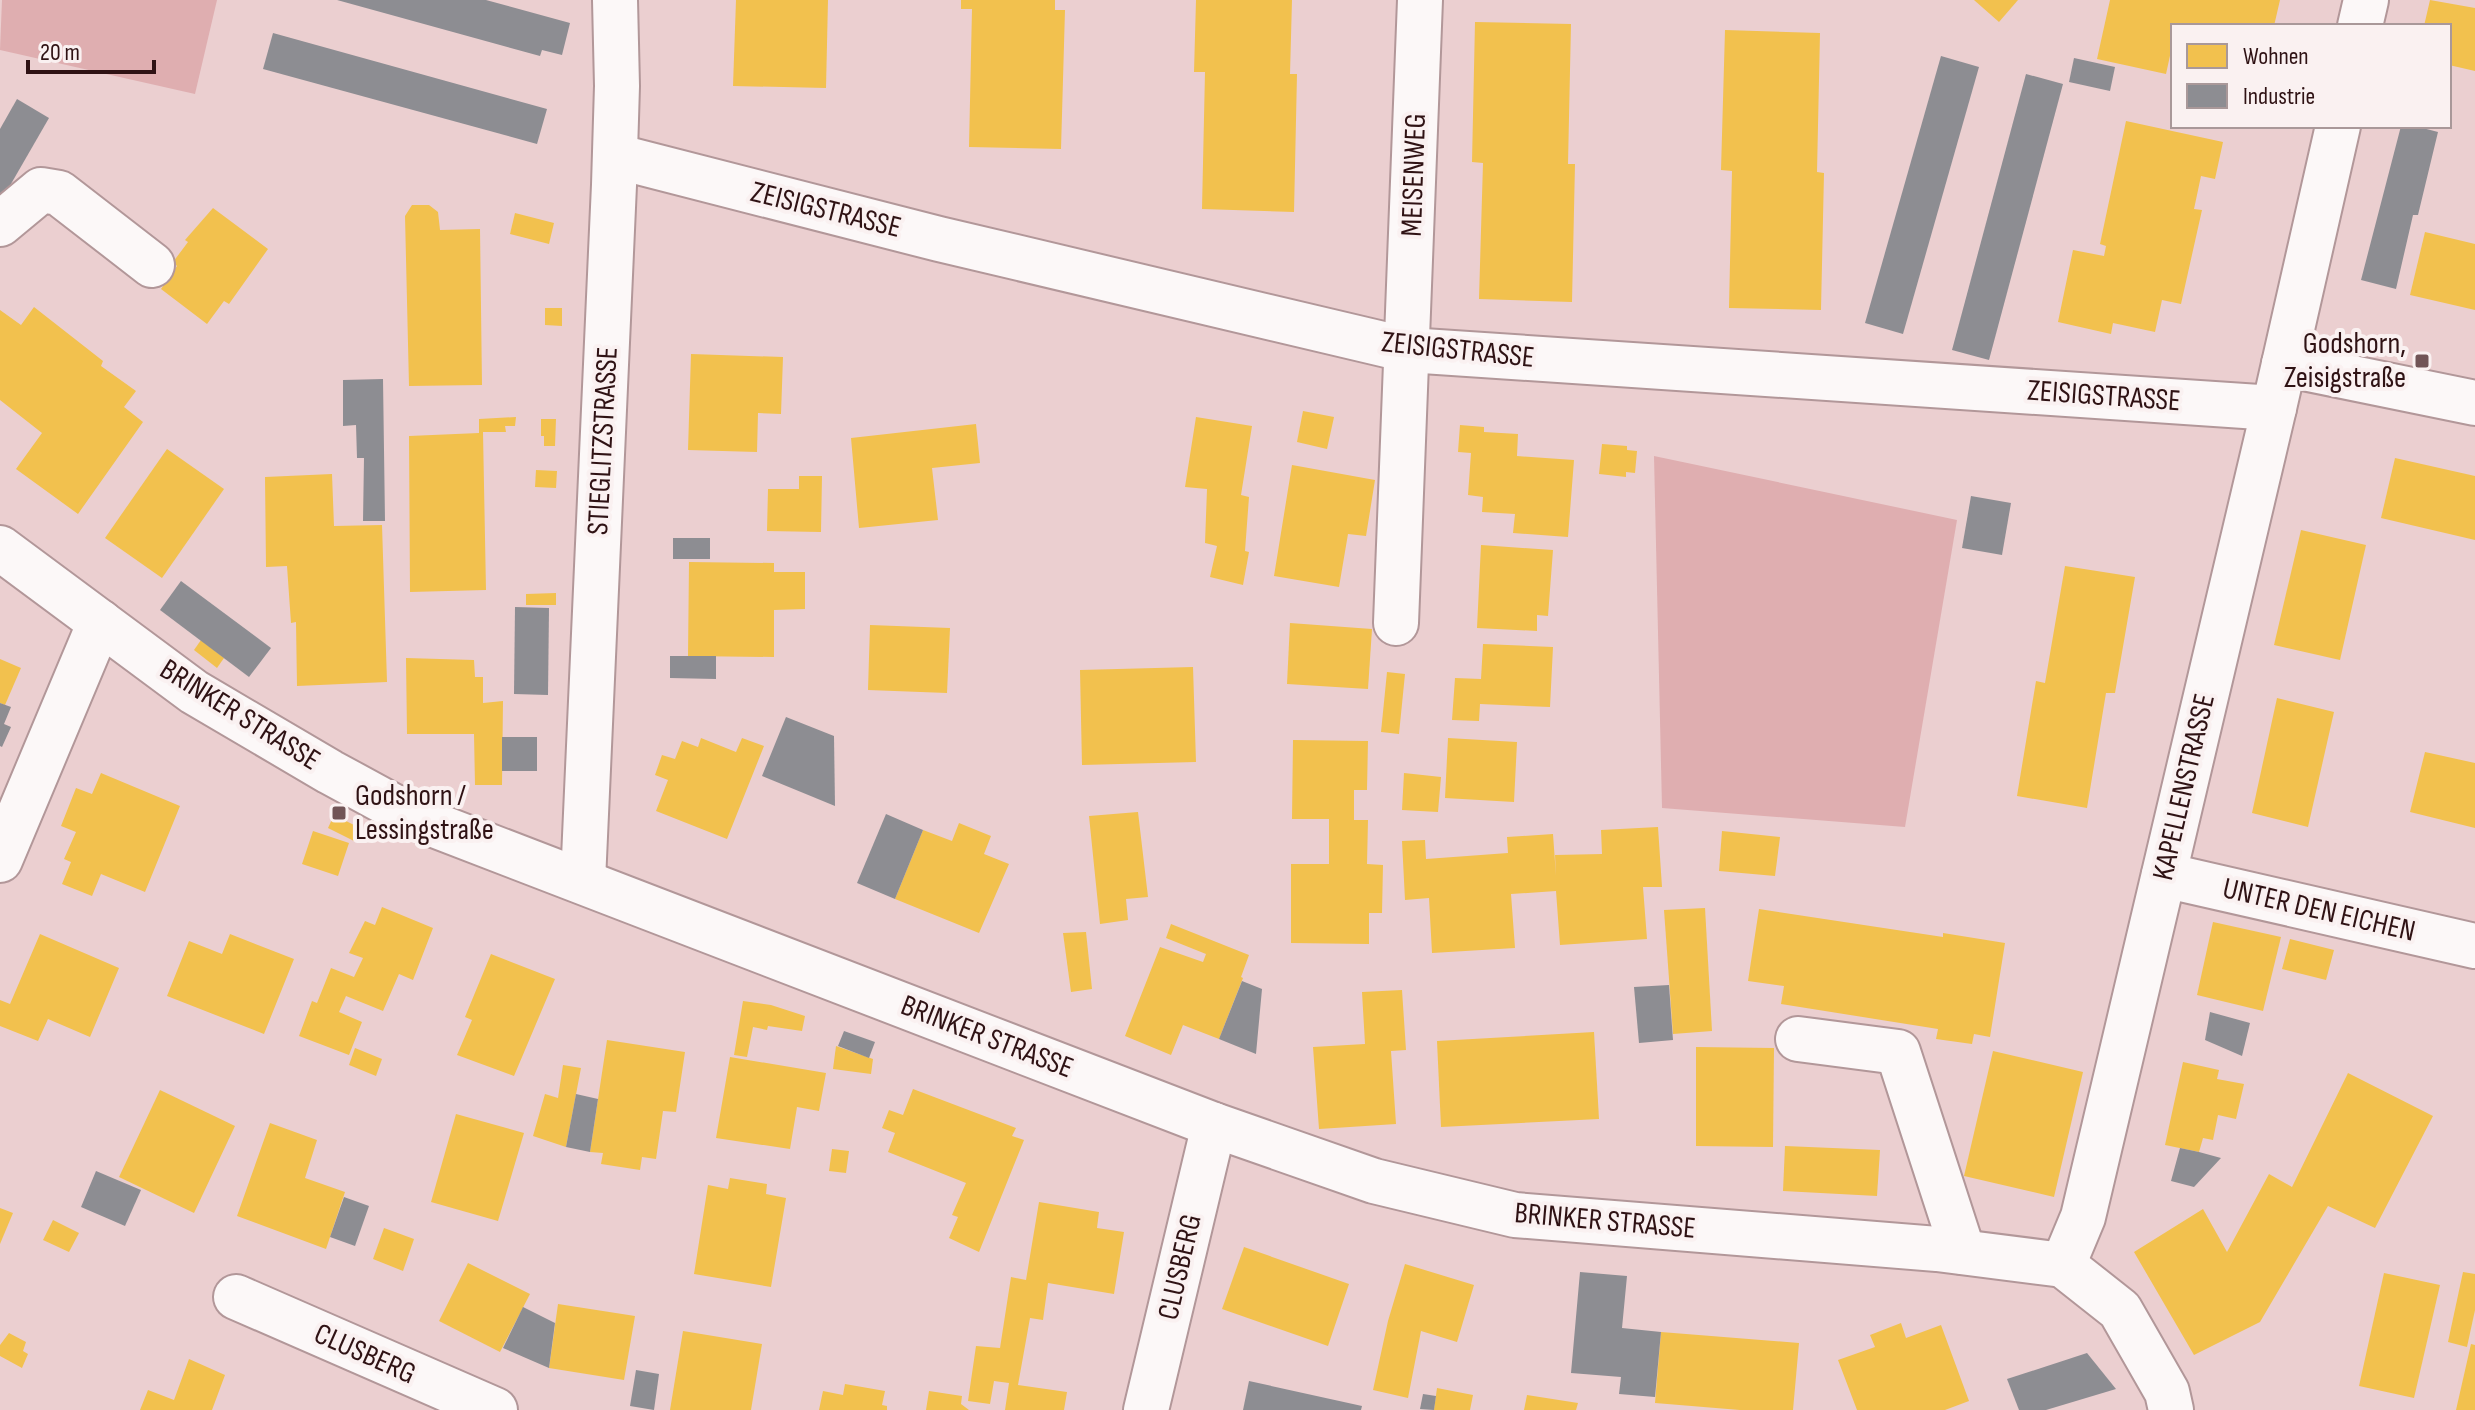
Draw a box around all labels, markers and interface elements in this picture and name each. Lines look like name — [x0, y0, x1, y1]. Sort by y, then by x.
scale bar — [28, 24, 154, 74]
legend — [2171, 24, 2451, 128]
text: 20 m — [40, 38, 80, 67]
text: Wohnen — [2243, 42, 2309, 71]
text: Industrie — [2243, 82, 2315, 111]
street label: MEISENWEG — [1394, 113, 1434, 237]
street label: ZEISIGSTRASSE — [747, 174, 905, 246]
street label: ZEISIGSTRASSE — [1380, 324, 1536, 376]
place label: Godshorn, Zeisigstraße — [2284, 326, 2406, 396]
street label: STIEGLITZSTRASSE — [580, 346, 626, 536]
marker: Godshorn, Zeisigstraße — [2413, 352, 2431, 370]
street label: ZEISIGSTRASSE — [2026, 373, 2182, 419]
street label: BRINKER STRASSE — [153, 652, 327, 778]
street label: KAPELLENSTRASSE — [2145, 690, 2223, 884]
place label: Godshorn / Lessingstraße — [355, 778, 494, 848]
marker: Godshorn / Lessingstraße — [330, 804, 348, 822]
street label: UNTER DEN EICHEN — [2219, 870, 2419, 950]
street label: BRINKER STRASSE — [896, 988, 1078, 1086]
street label: BRINKER STRASSE — [1513, 1195, 1697, 1247]
street label: CLUSBERG — [1150, 1211, 1210, 1323]
street label: CLUSBERG — [309, 1316, 421, 1392]

